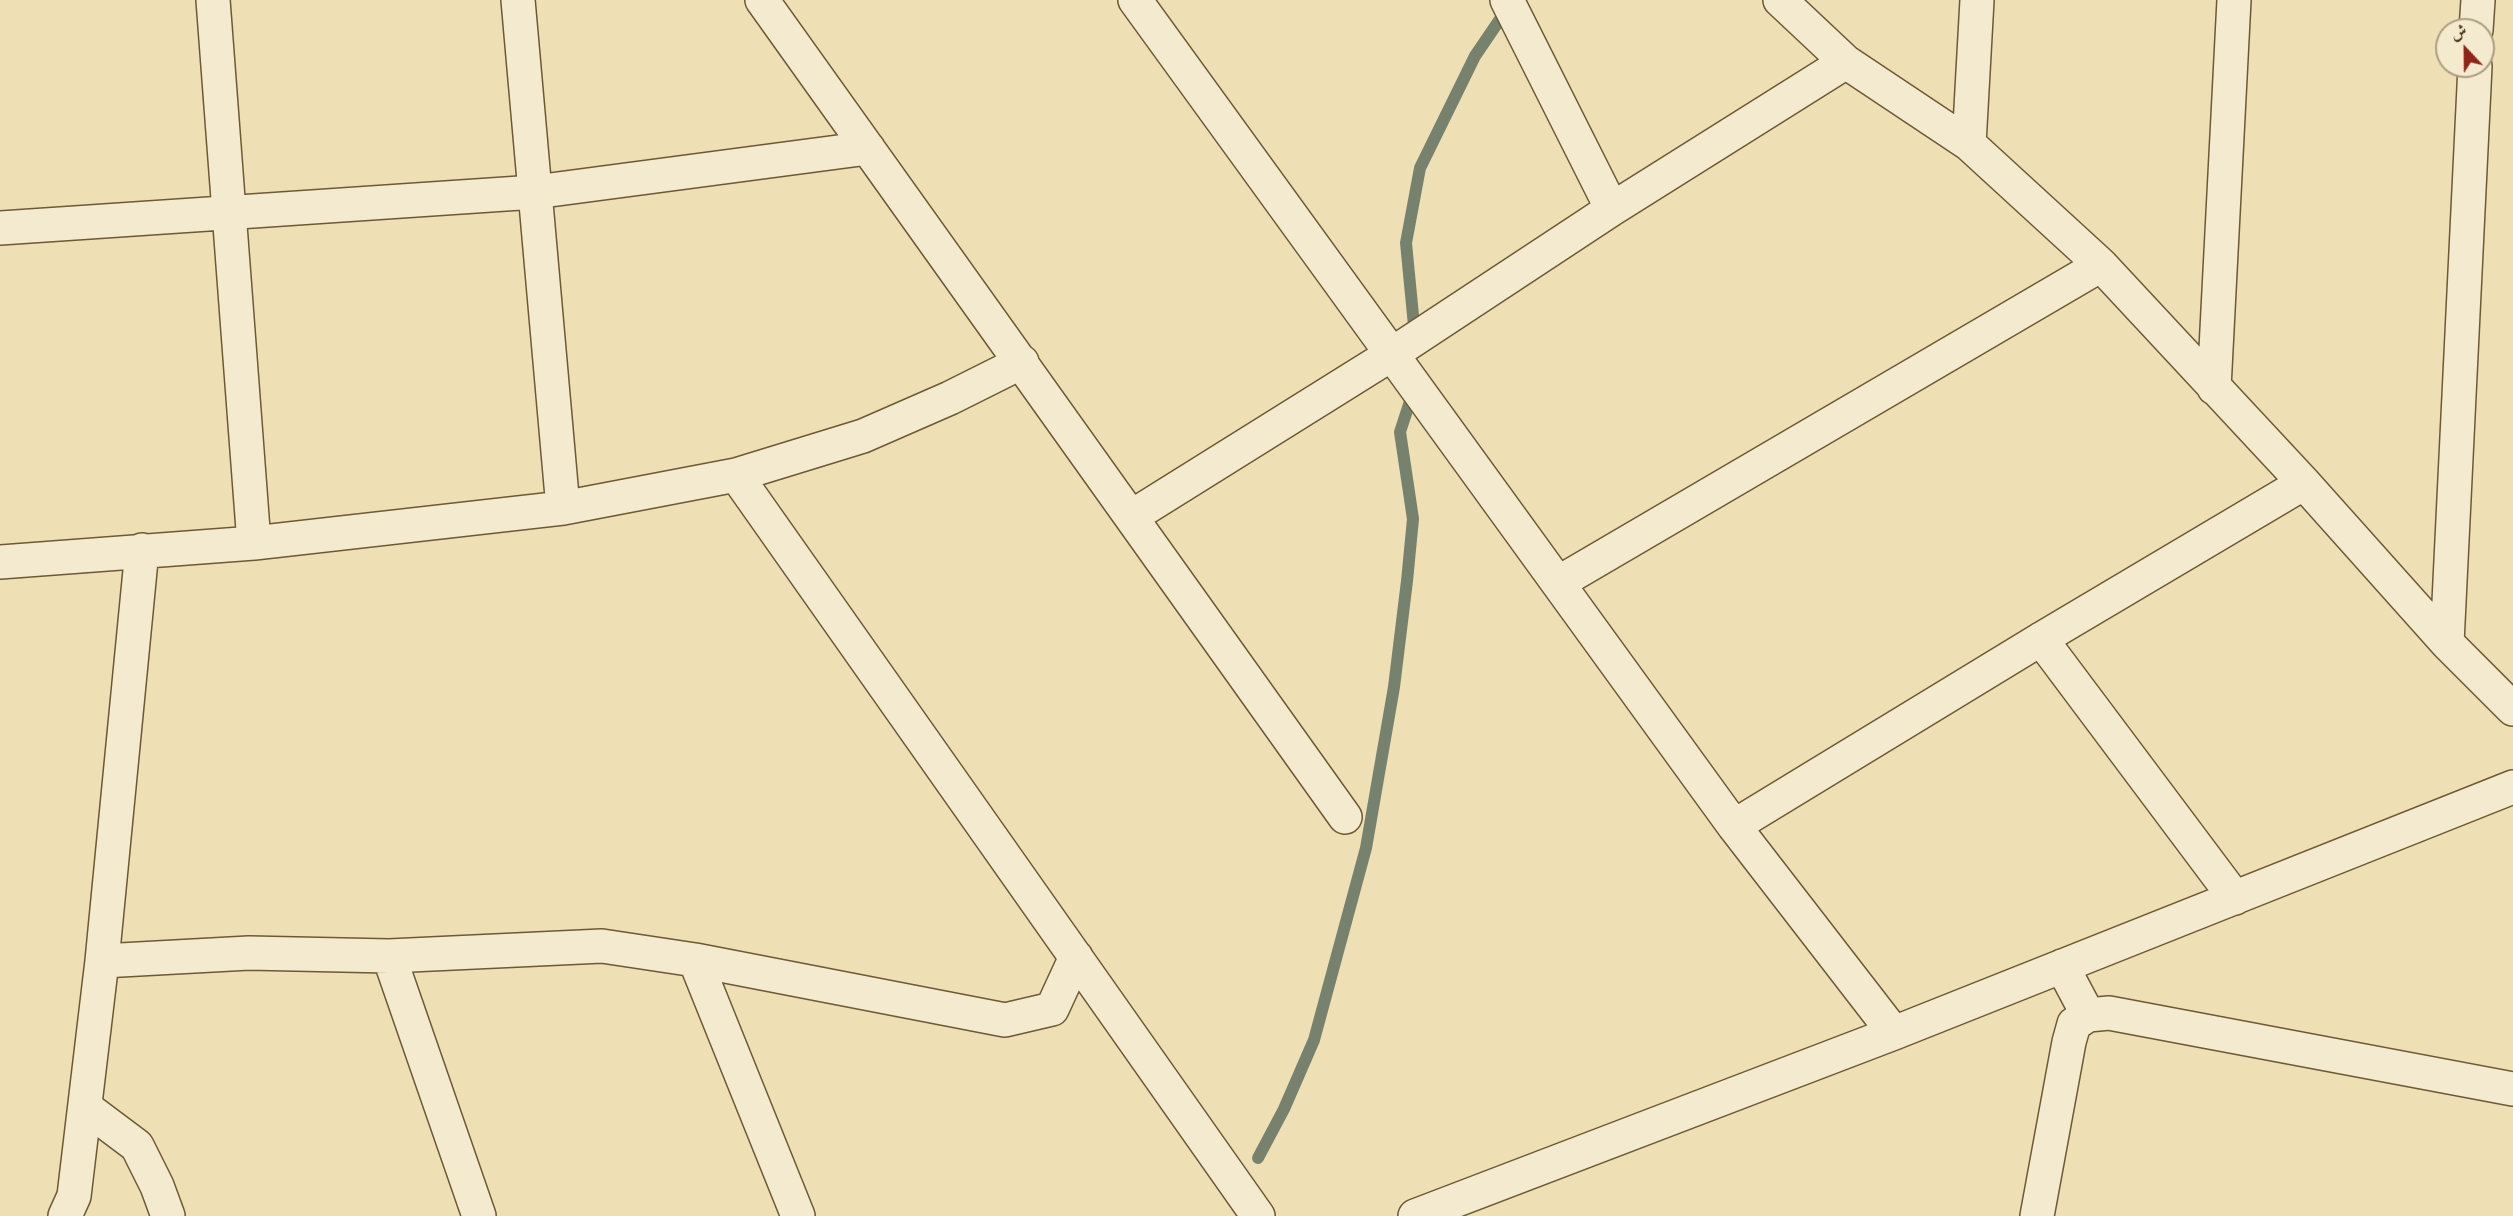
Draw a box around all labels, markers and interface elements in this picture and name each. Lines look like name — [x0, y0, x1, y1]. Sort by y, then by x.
north arrow — [2435, 18, 2495, 78]
text: ش — [2448, 21, 2470, 45]

